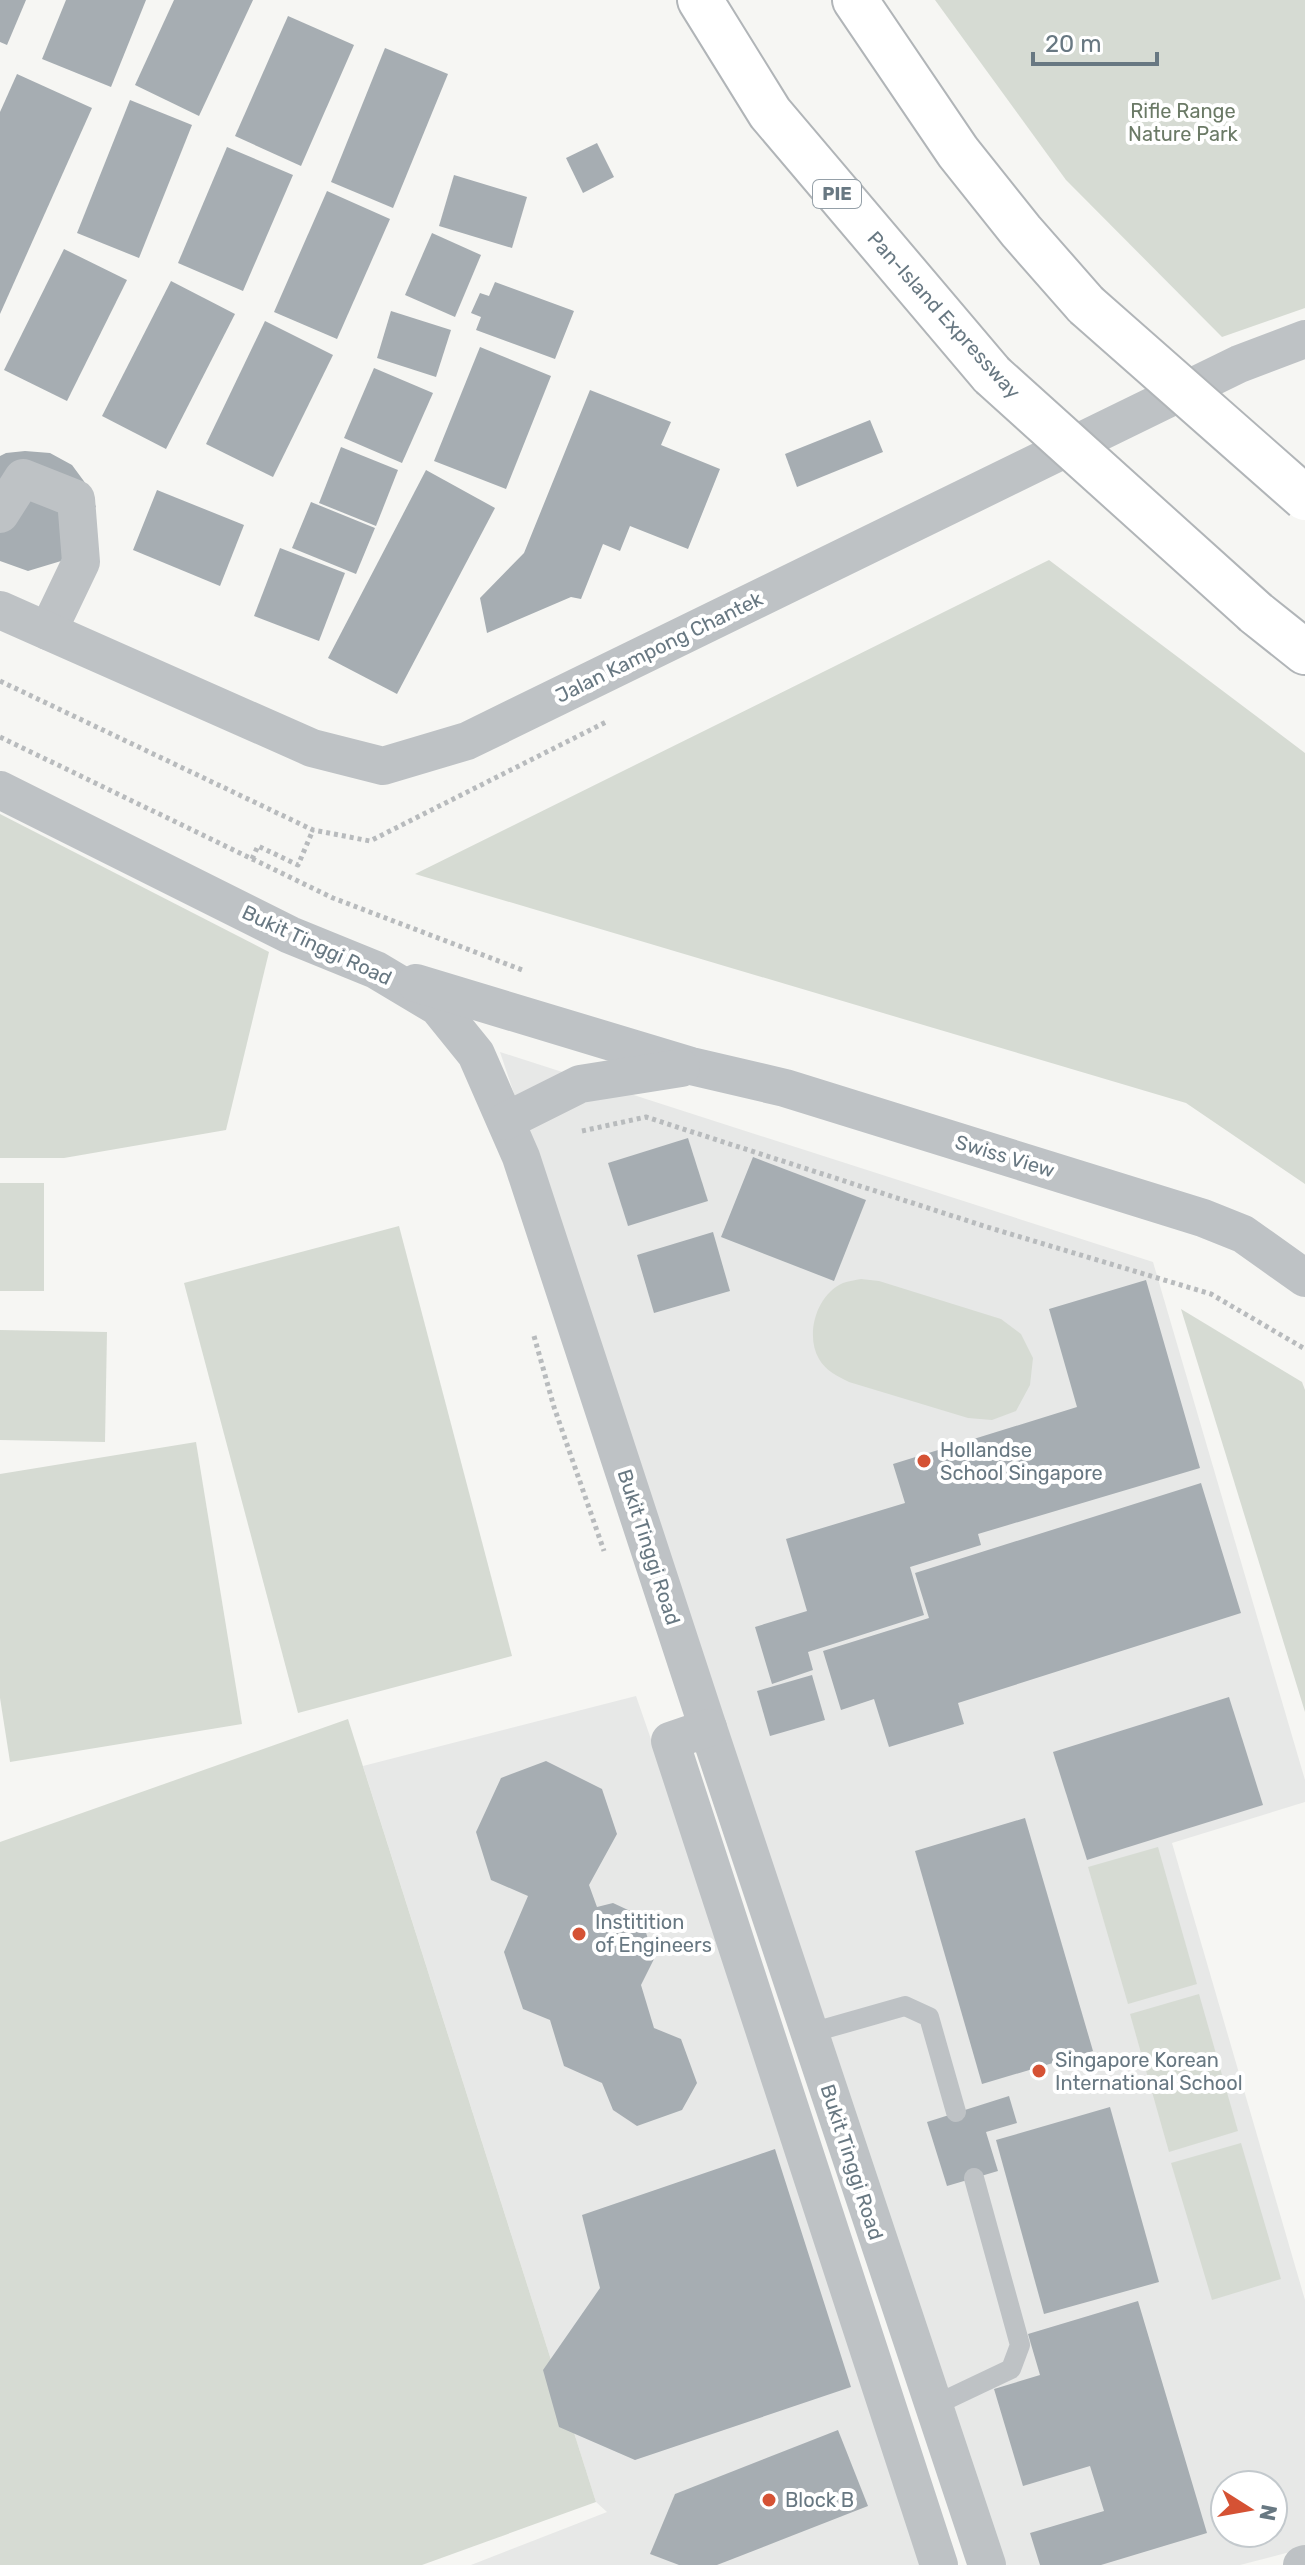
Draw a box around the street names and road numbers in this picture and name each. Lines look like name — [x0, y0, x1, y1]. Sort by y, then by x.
road number: PIE — [813, 180, 861, 208]
street label: Pan-Island Expressway — [862, 226, 1026, 404]
street label: Jalan Kampong Chantek — [552, 586, 767, 708]
street label: Bukit Tinggi Road — [238, 900, 396, 990]
street label: Swiss View — [952, 1129, 1058, 1183]
street label: Bukit Tinggi Road — [613, 1466, 685, 1628]
street label: Bukit Tinggi Road — [816, 2081, 888, 2243]

